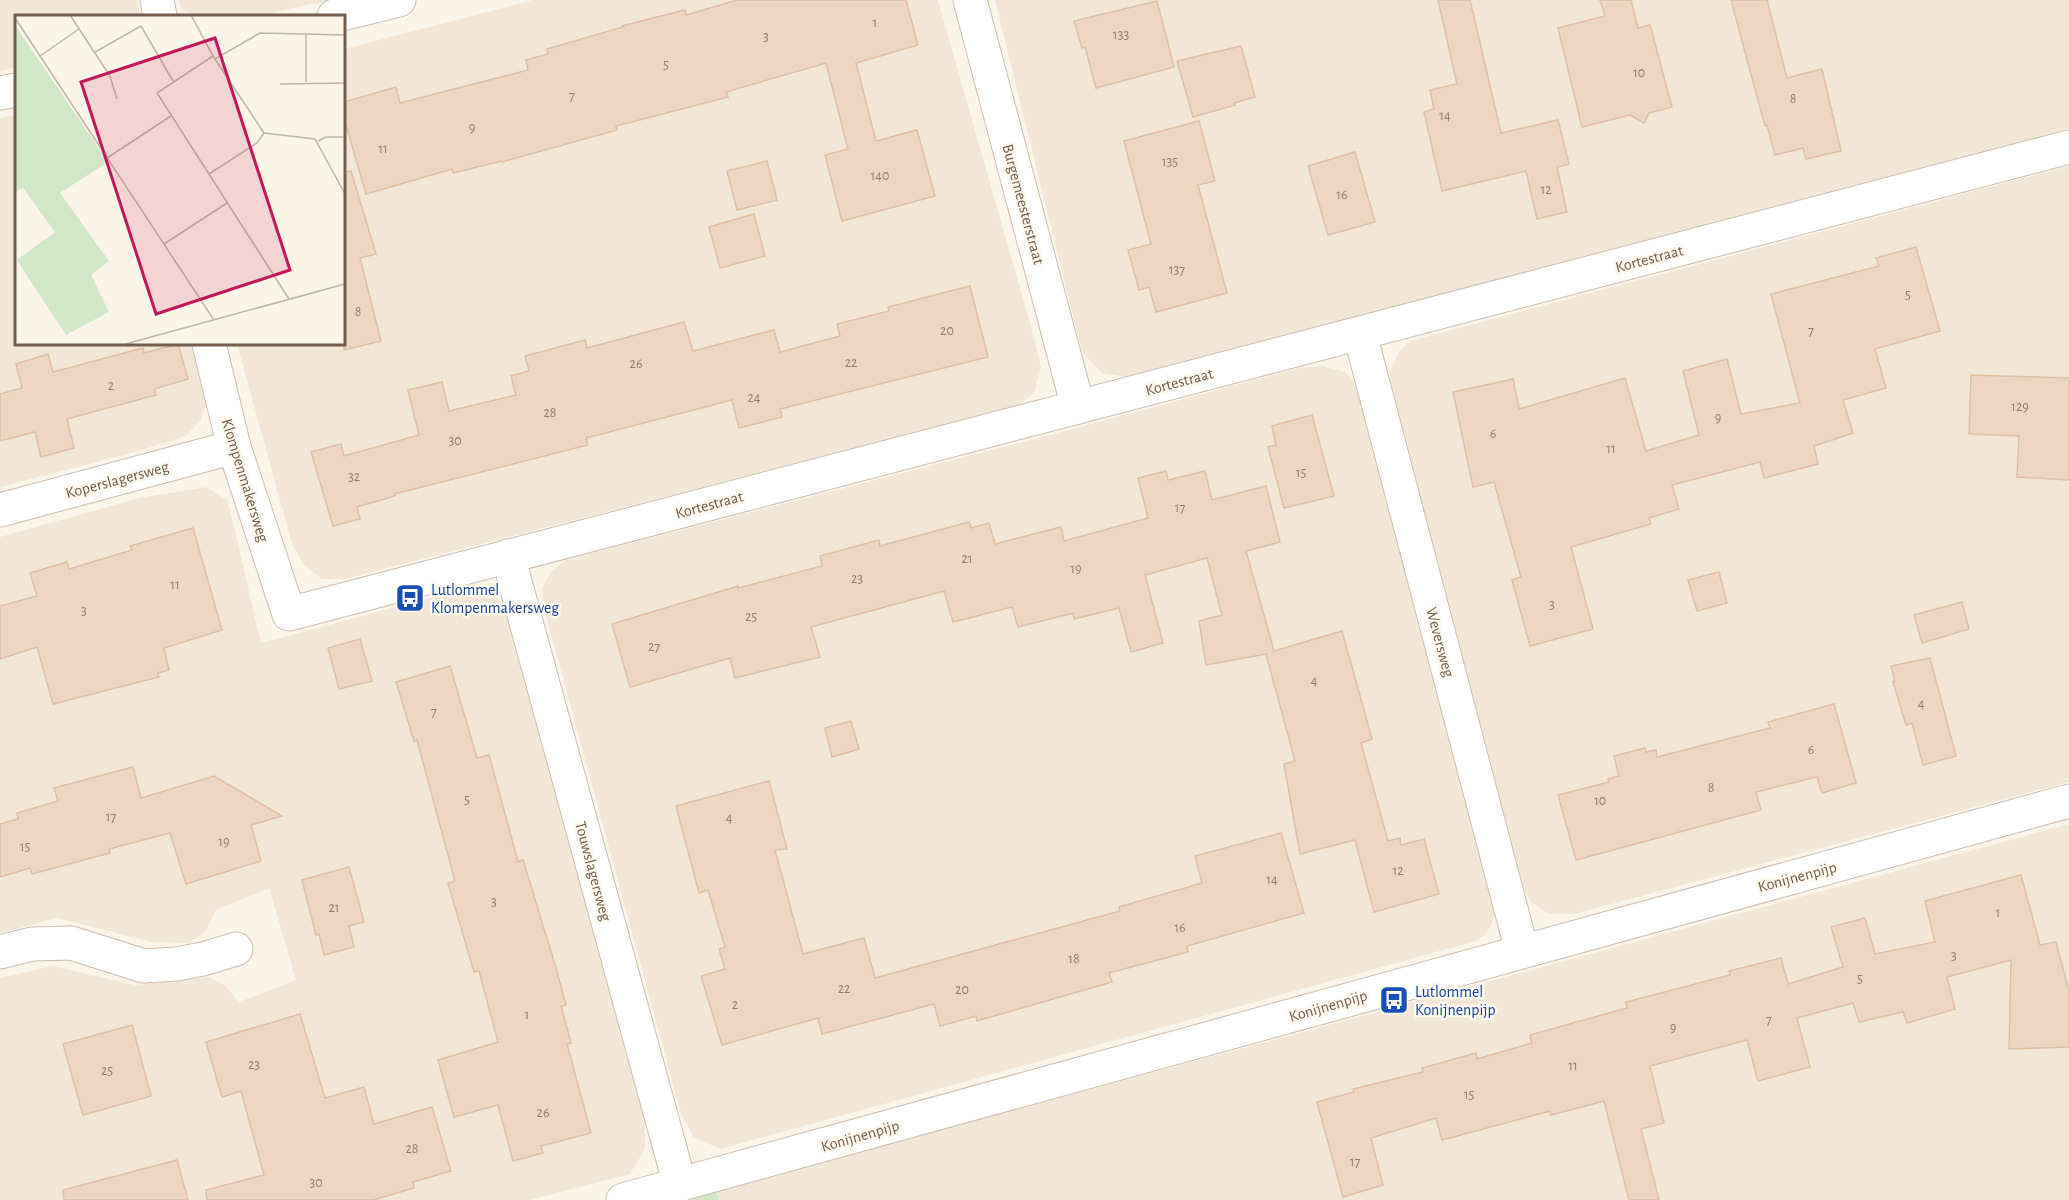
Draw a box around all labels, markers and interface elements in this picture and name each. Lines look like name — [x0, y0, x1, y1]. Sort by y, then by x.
inset map — [15, 15, 345, 345]
house number: 1 — [873, 16, 877, 30]
house number: 133 — [1113, 28, 1129, 42]
house number: 3 — [763, 30, 769, 44]
house number: 5 — [663, 58, 669, 72]
house number: 10 — [1633, 66, 1645, 80]
house number: 7 — [569, 89, 575, 103]
house number: 8 — [1790, 92, 1796, 106]
house number: 14 — [1439, 109, 1451, 123]
house number: 9 — [469, 121, 475, 135]
house number: 11 — [378, 142, 388, 156]
street label: Burgemeesterstraat — [999, 142, 1047, 266]
house number: 135 — [1162, 155, 1178, 169]
house number: 140 — [871, 169, 889, 183]
house number: 12 — [1540, 183, 1552, 197]
house number: 16 — [1336, 188, 1348, 202]
street label: Kortestraat — [1614, 242, 1685, 276]
house number: 137 — [1169, 263, 1185, 277]
house number: 5 — [1905, 288, 1911, 302]
house number: 8 — [355, 305, 361, 319]
house number: 20 — [940, 324, 954, 338]
house number: 7 — [1808, 324, 1814, 338]
house number: 22 — [845, 356, 857, 370]
house number: 26 — [630, 357, 642, 371]
street label: Kortestraat — [1144, 365, 1215, 399]
house number: 2 — [108, 379, 114, 393]
house number: 24 — [747, 391, 761, 405]
house number: 129 — [2011, 400, 2029, 414]
house number: 28 — [543, 406, 557, 420]
house number: 9 — [1715, 411, 1721, 425]
street label: Klompenmakersweg — [219, 417, 271, 544]
house number: 6 — [1490, 427, 1496, 441]
house number: 30 — [448, 434, 462, 448]
house number: 11 — [1606, 442, 1616, 456]
street label: Koperslagersweg — [64, 458, 171, 501]
house number: 15 — [1296, 466, 1306, 480]
house number: 32 — [348, 470, 360, 484]
street label: Kortestraat — [674, 488, 745, 522]
house number: 17 — [1175, 501, 1185, 515]
house number: 21 — [961, 552, 973, 566]
house number: 19 — [1070, 562, 1082, 576]
house number: 23 — [851, 572, 863, 586]
house number: 11 — [170, 578, 180, 592]
bus stop icon: Lutlommel Klompenmakersweg — [394, 582, 426, 614]
place label: Lutlommel Klompenmakersweg — [431, 582, 559, 616]
house number: 3 — [1549, 598, 1555, 612]
house number: 3 — [81, 604, 87, 618]
street label: Weversweg — [1423, 606, 1457, 679]
house number: 25 — [745, 610, 757, 624]
house number: 27 — [648, 640, 660, 654]
house number: 4 — [1311, 674, 1318, 688]
house number: 4 — [1918, 697, 1925, 711]
house number: 7 — [431, 705, 437, 719]
house number: 6 — [1808, 743, 1814, 757]
house number: 8 — [1708, 781, 1714, 795]
house number: 5 — [464, 793, 470, 807]
house number: 10 — [1594, 794, 1606, 808]
house number: 17 — [106, 810, 116, 824]
house number: 4 — [726, 811, 733, 825]
street label: Touwslagersweg — [572, 820, 614, 923]
house number: 19 — [218, 835, 230, 849]
house number: 15 — [20, 840, 30, 854]
street label: Konijnenpijp — [1756, 859, 1839, 896]
house number: 12 — [1392, 864, 1404, 878]
house number: 14 — [1266, 873, 1278, 887]
house number: 3 — [491, 895, 497, 909]
house number: 21 — [328, 901, 340, 915]
house number: 1 — [1996, 906, 2000, 920]
house number: 16 — [1174, 921, 1186, 935]
house number: 3 — [1951, 949, 1957, 963]
house number: 18 — [1068, 952, 1080, 966]
house number: 5 — [1857, 972, 1863, 986]
house number: 22 — [838, 982, 850, 996]
house number: 20 — [955, 983, 969, 997]
bus stop icon: Lutlommel Konijnenpijp — [1378, 984, 1410, 1016]
place label: Lutlommel Konijnenpijp — [1415, 984, 1496, 1019]
street label: Konijnenpijp — [1287, 987, 1370, 1026]
house number: 2 — [732, 998, 738, 1012]
house number: 1 — [525, 1008, 529, 1022]
house number: 7 — [1766, 1013, 1772, 1027]
house number: 9 — [1670, 1021, 1676, 1035]
house number: 23 — [248, 1058, 260, 1072]
house number: 11 — [1568, 1059, 1578, 1073]
house number: 25 — [101, 1064, 113, 1078]
house number: 15 — [1464, 1088, 1474, 1102]
house number: 26 — [537, 1106, 549, 1120]
street label: Konijnenpijp — [819, 1117, 902, 1156]
house number: 28 — [405, 1142, 419, 1156]
house number: 17 — [1350, 1155, 1360, 1169]
house number: 30 — [309, 1176, 323, 1190]

